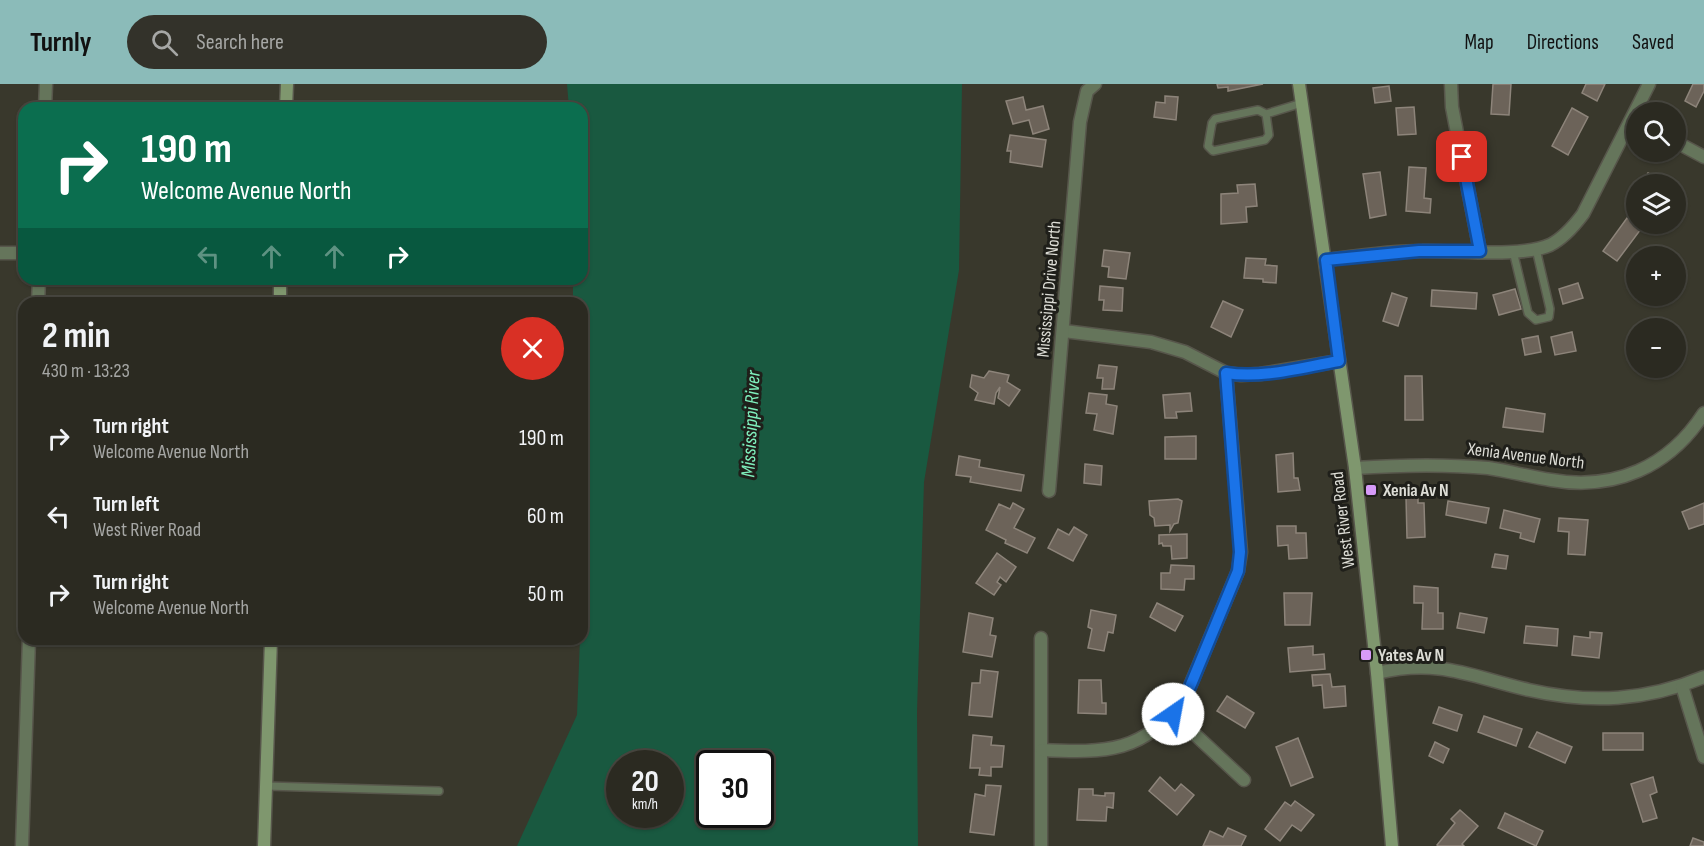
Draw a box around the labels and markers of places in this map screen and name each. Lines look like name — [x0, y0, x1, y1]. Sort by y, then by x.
pin — [1436, 131, 1487, 182]
place label: Xenia Av N — [1382, 480, 1449, 501]
marker: Xenia Av N — [1364, 483, 1378, 497]
place label: Yates Av N — [1378, 645, 1444, 666]
marker: Yates Av N — [1359, 648, 1373, 662]

